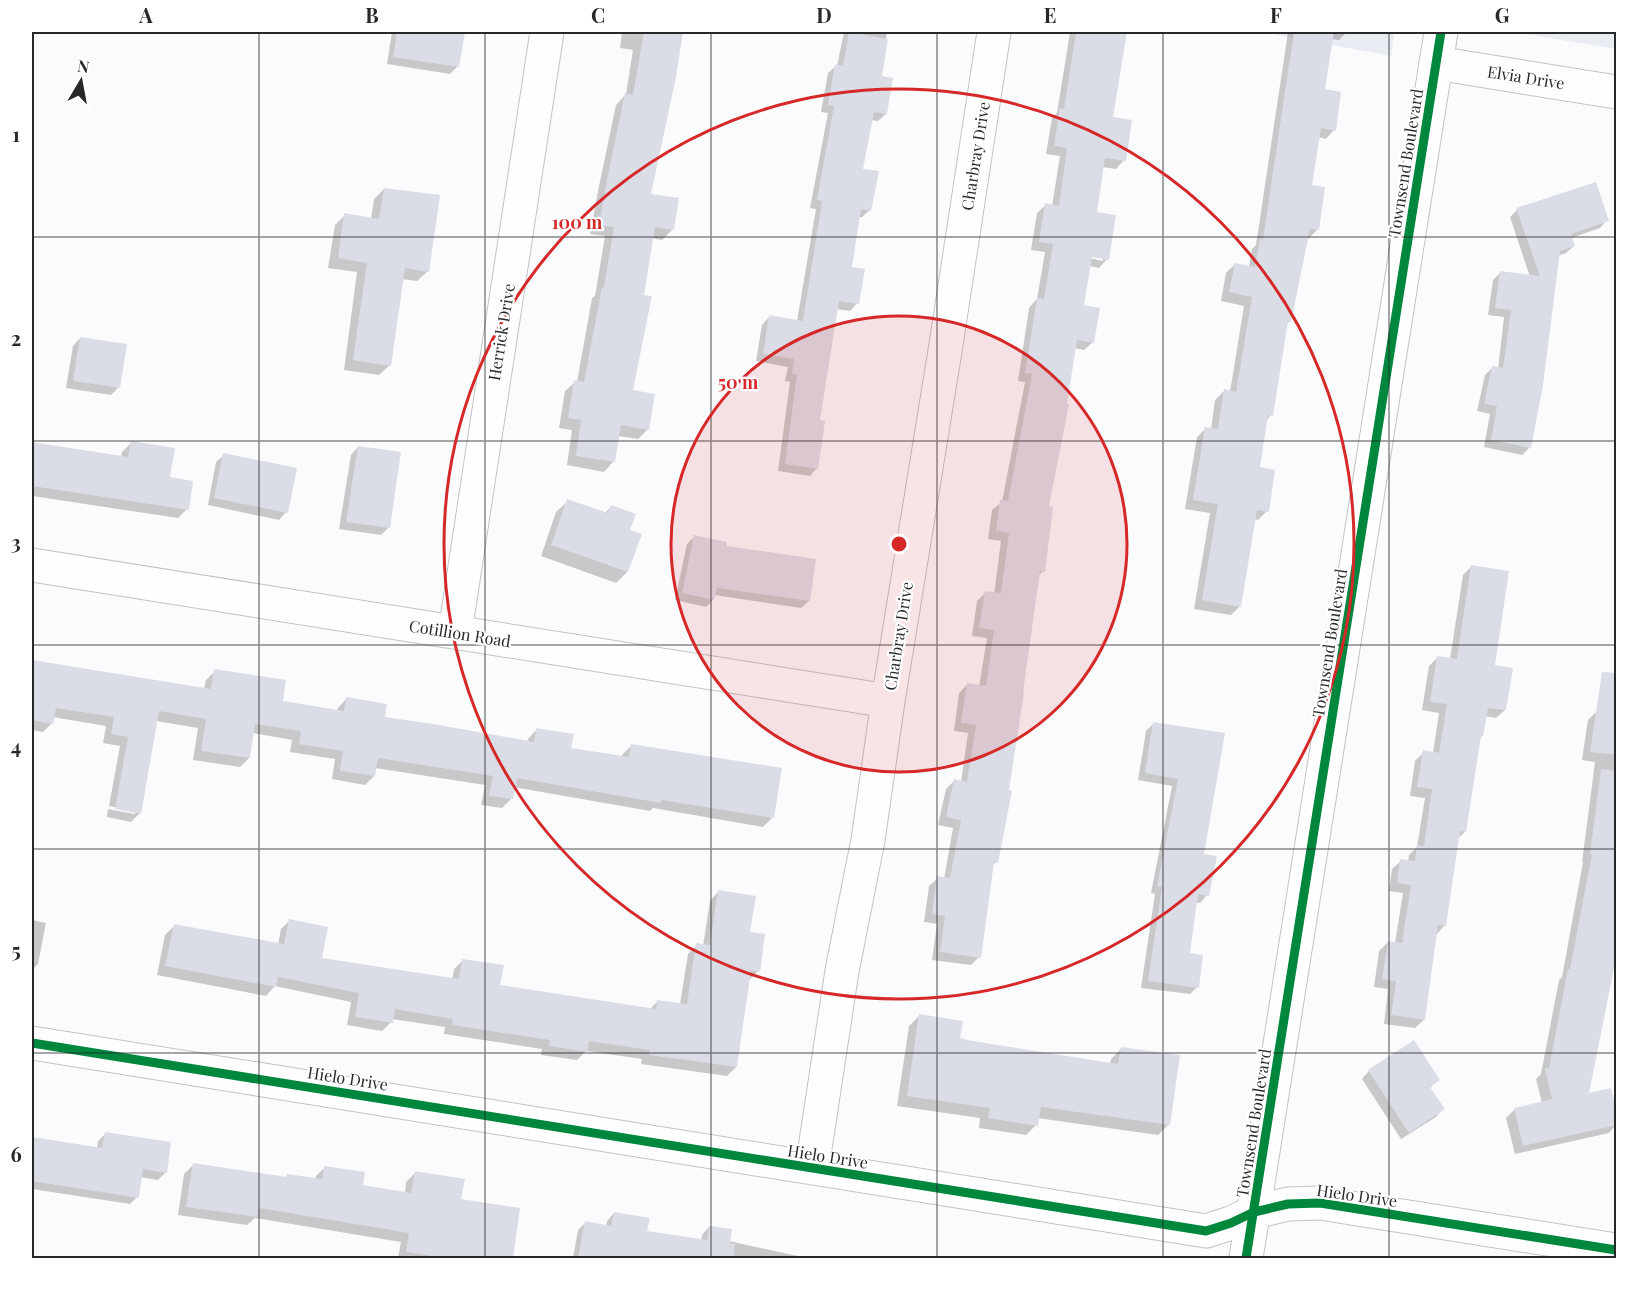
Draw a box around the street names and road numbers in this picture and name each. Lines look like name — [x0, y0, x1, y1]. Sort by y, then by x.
street label: Elvia Drive — [1486, 61, 1566, 93]
street label: Townsend Boulevard — [1383, 87, 1427, 239]
street label: Charbray Drive — [956, 100, 994, 212]
street label: Herrick Drive — [483, 282, 519, 382]
street label: Townsend Boulevard — [1307, 567, 1351, 719]
street label: Charbray Drive — [879, 580, 917, 692]
street label: Cotillion Road — [408, 615, 512, 651]
street label: Townsend Boulevard — [1231, 1047, 1275, 1199]
street label: Hielo Drive — [306, 1061, 390, 1095]
street label: Hielo Drive — [786, 1139, 870, 1173]
street label: Hielo Drive — [1315, 1179, 1399, 1211]

